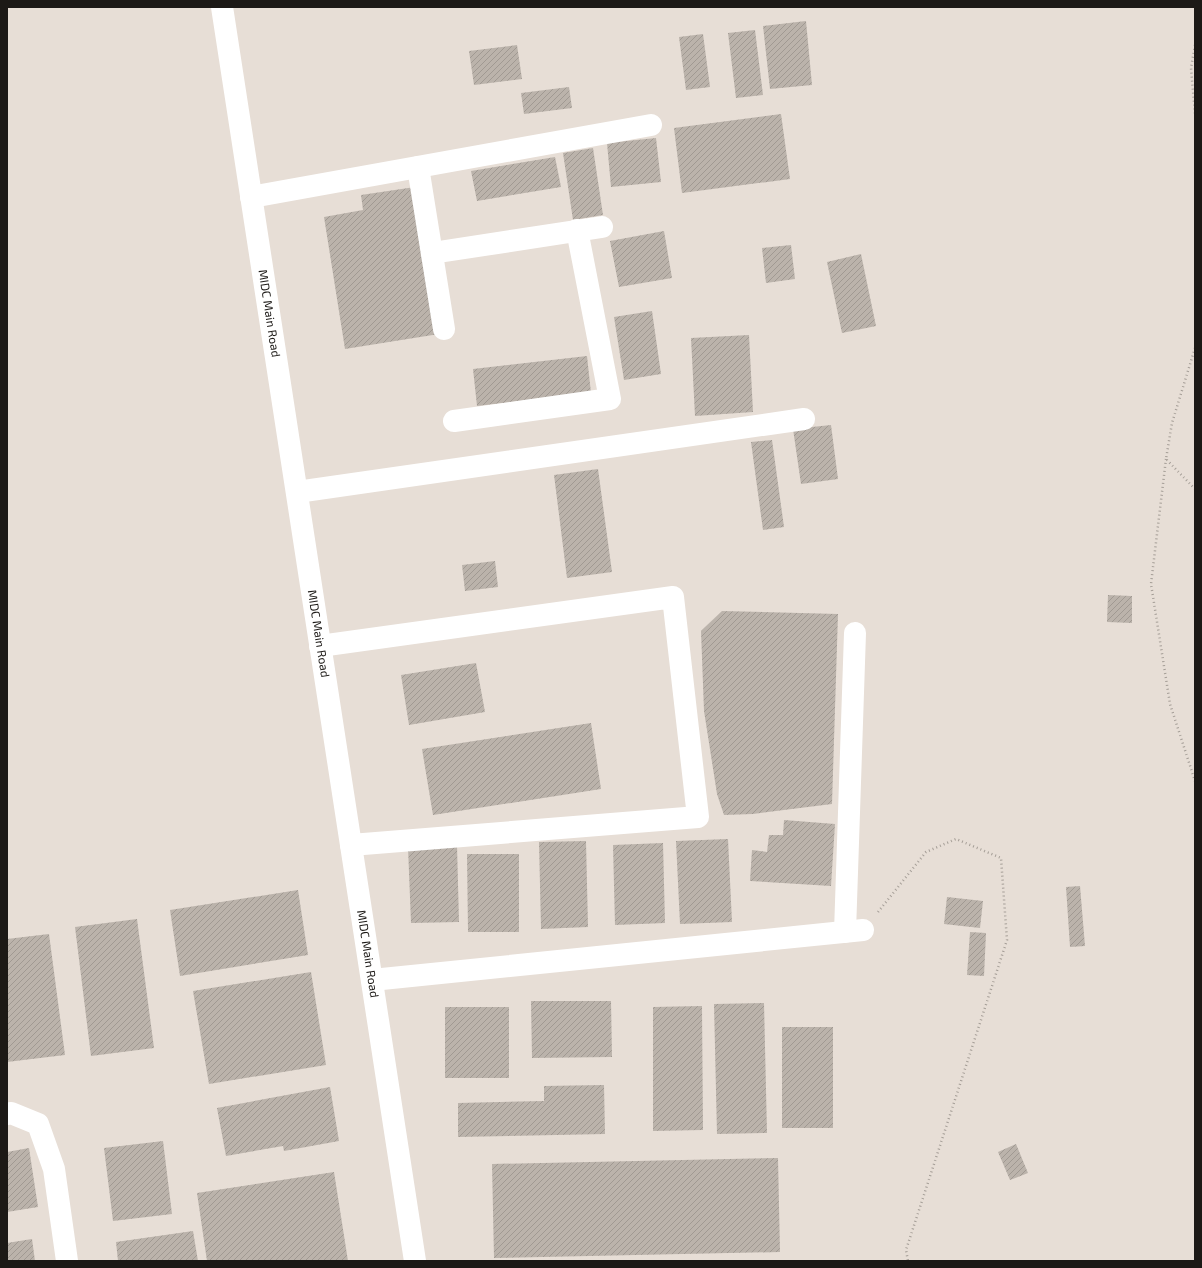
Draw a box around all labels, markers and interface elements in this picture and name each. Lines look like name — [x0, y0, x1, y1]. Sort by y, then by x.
street label: MIDC Main Road — [256, 268, 284, 358]
street label: MIDC Main Road — [306, 589, 333, 678]
street label: MIDC Main Road — [355, 909, 382, 999]

